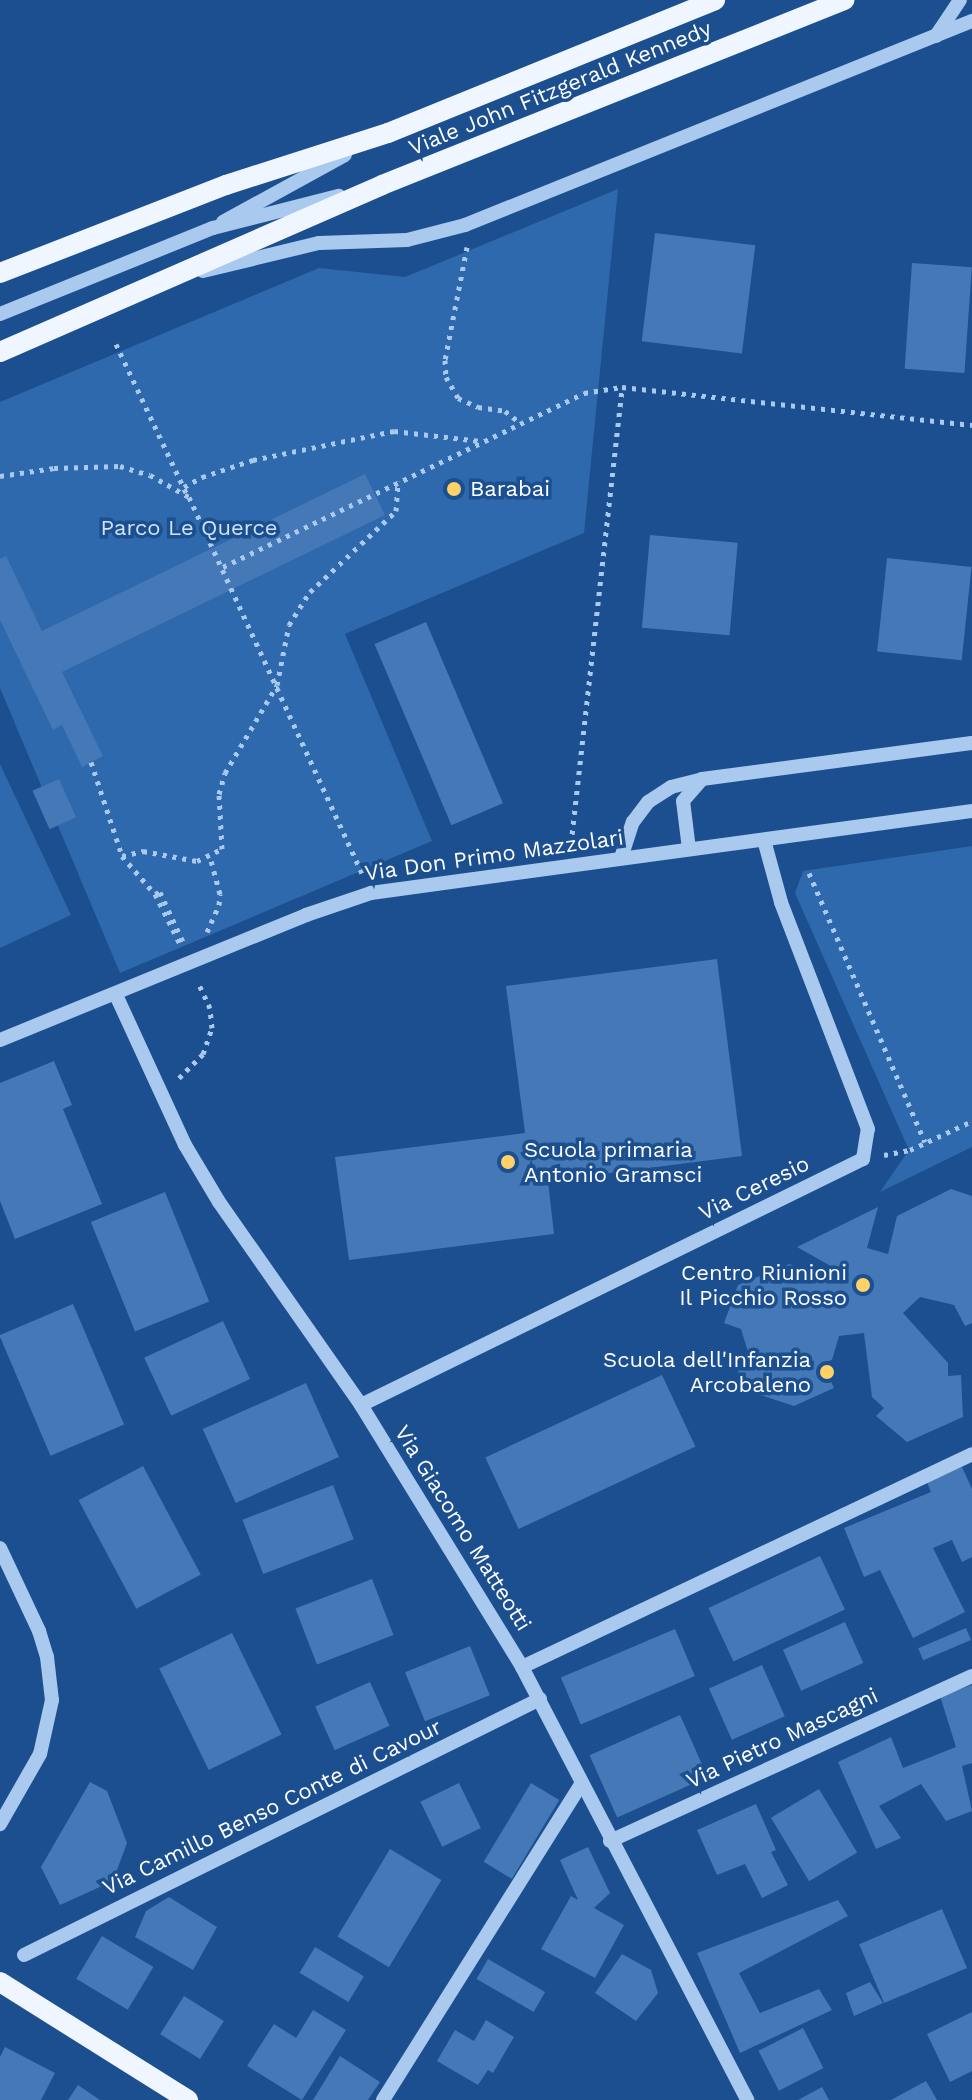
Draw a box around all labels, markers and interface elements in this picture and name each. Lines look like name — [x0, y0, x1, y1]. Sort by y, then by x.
street label: Viale John Fitzgerald Kennedy — [404, 15, 716, 161]
place label: Barabai — [470, 476, 550, 502]
marker: Barabai — [445, 480, 463, 498]
park label: Parco Le Querce — [101, 515, 277, 541]
street label: Via Don Primo Mazzolari — [363, 824, 625, 886]
place label: Scuola primaria Antonio Gramsci — [524, 1136, 702, 1188]
street label: Via Ceresio — [694, 1150, 814, 1226]
marker: Scuola primaria Antonio Gramsci — [499, 1153, 517, 1171]
place label: Centro Riunioni Il Picchio Rosso — [678, 1259, 847, 1310]
marker: Centro Riunioni Il Picchio Rosso — [854, 1276, 872, 1294]
place label: Scuola dell'Infanzia Arcobaleno — [603, 1346, 811, 1398]
marker: Scuola dell'Infanzia Arcobaleno — [818, 1363, 836, 1381]
street label: Via Giacomo Matteotti — [389, 1420, 537, 1636]
street label: Via Pietro Mascagni — [682, 1682, 882, 1794]
street label: Via Camillo Benso Conte di Cavour — [98, 1713, 446, 1901]

